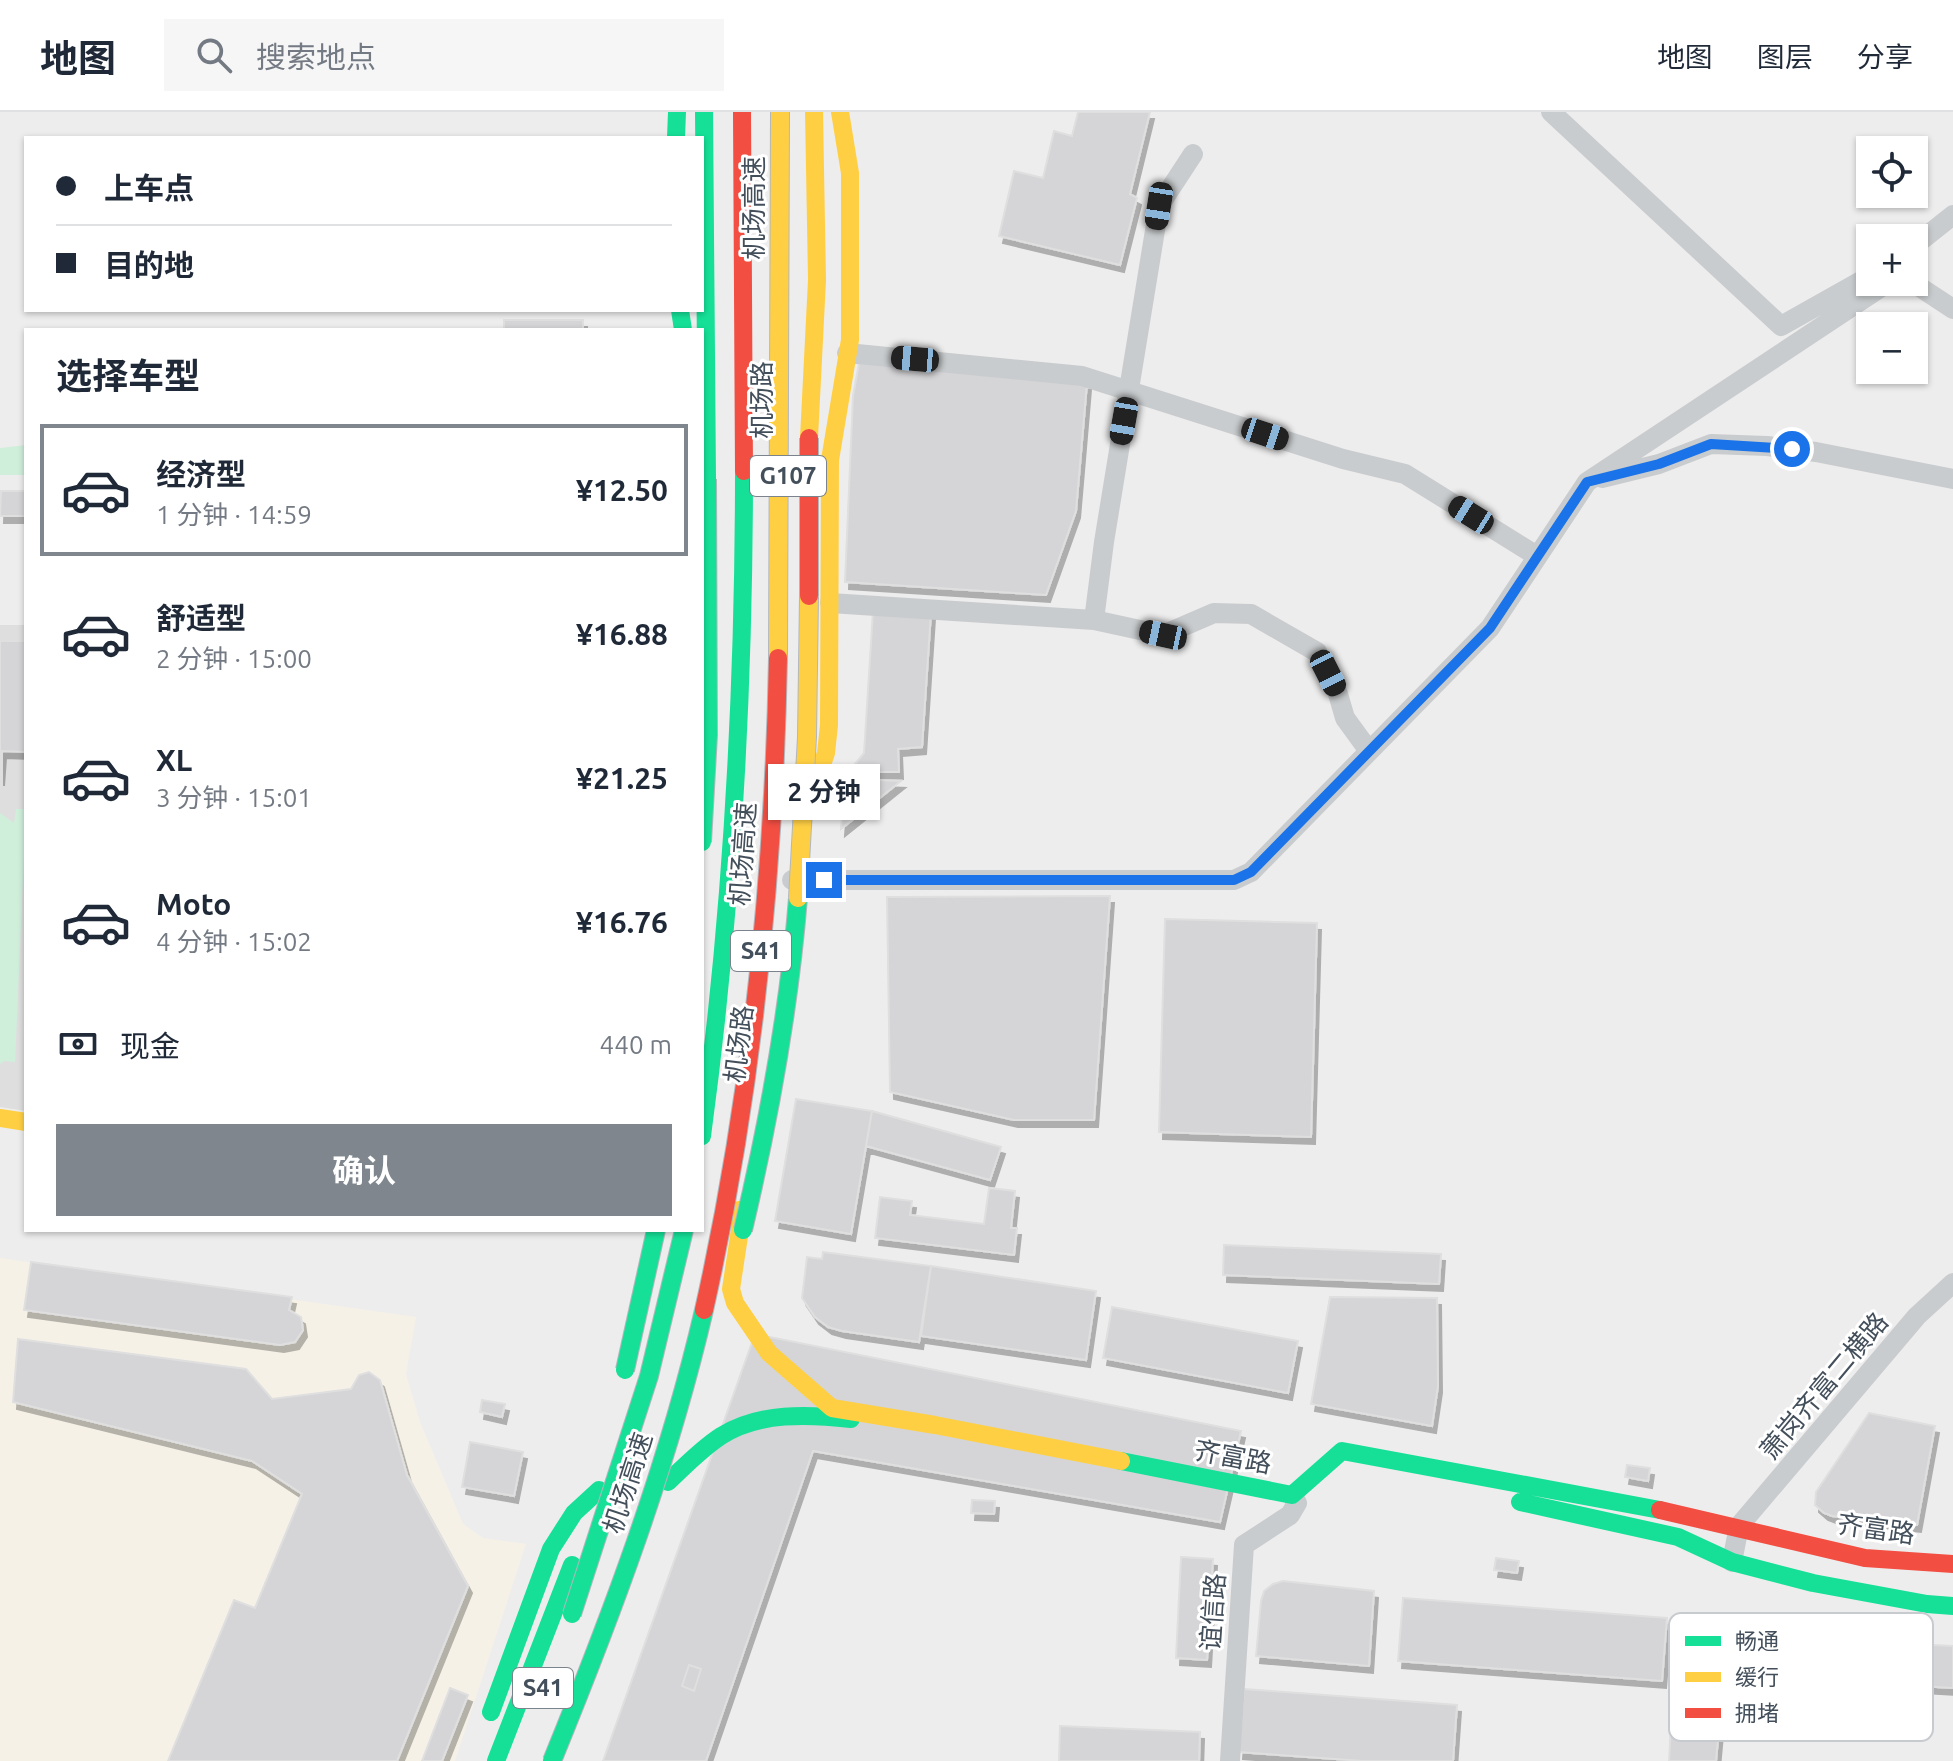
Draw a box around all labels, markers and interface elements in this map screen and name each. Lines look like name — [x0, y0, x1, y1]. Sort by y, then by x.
search box — [164, 19, 724, 91]
icon: search — [192, 33, 236, 77]
text: 地图 — [40, 37, 116, 79]
text: 搜索地点 — [256, 40, 376, 74]
text: 地图 — [1657, 41, 1713, 72]
text: 图层 — [1757, 41, 1813, 72]
text: 分享 — [1857, 41, 1913, 72]
map controls — [1856, 136, 1928, 384]
button: locate — [1856, 136, 1928, 208]
street label: 机场高速 — [739, 156, 768, 260]
text: 上车点 — [104, 171, 194, 205]
car — [1143, 180, 1175, 232]
button: + — [1856, 224, 1928, 296]
text: 目的地 — [104, 248, 194, 282]
button: − — [1856, 312, 1928, 384]
car — [890, 345, 940, 373]
text: 选择车型 — [56, 355, 200, 396]
street label: 机场路 — [747, 361, 776, 439]
car — [1108, 395, 1140, 447]
car — [1238, 415, 1292, 453]
route start — [1774, 431, 1810, 467]
icon: car — [60, 454, 132, 526]
road number: G107 — [750, 456, 826, 496]
text: 经济型 — [156, 457, 246, 491]
text: ¥12.50 — [576, 473, 668, 507]
car — [1444, 492, 1498, 538]
text: 1 分钟 · 14:59 — [156, 500, 312, 529]
icon: car — [60, 598, 132, 670]
text: 舒适型 — [156, 601, 246, 635]
text: ¥16.88 — [576, 617, 668, 651]
car — [1137, 618, 1189, 652]
text: 2 分钟 · 15:00 — [156, 644, 312, 673]
car — [1306, 646, 1350, 700]
icon: car — [60, 742, 132, 814]
text: XL — [156, 743, 192, 777]
text: ¥21.25 — [576, 761, 668, 795]
callout: 2 分钟 — [768, 764, 880, 820]
text: 2 分钟 — [788, 777, 860, 806]
text: 3 分钟 · 15:01 — [156, 783, 312, 812]
street label: 机场高速 — [724, 801, 761, 907]
route end — [806, 862, 842, 898]
icon: car — [60, 886, 132, 958]
text: Moto — [156, 887, 231, 921]
text: ¥16.76 — [576, 905, 668, 939]
text: 4 分钟 · 15:02 — [156, 927, 312, 956]
road number: S41 — [731, 931, 791, 971]
street label: 机场路 — [719, 1003, 758, 1084]
icon: cash — [56, 1022, 100, 1066]
text: 现金 — [120, 1029, 180, 1063]
text: 440 m — [600, 1030, 672, 1059]
button: 确认 — [56, 1124, 672, 1216]
street label: 萧岗齐富二横路 — [1754, 1307, 1893, 1465]
street label: 机场高速 — [598, 1429, 657, 1537]
street label: 齐富路 — [1192, 1435, 1274, 1478]
street label: 齐富路 — [1835, 1509, 1917, 1548]
street label: 谊信路 — [1195, 1572, 1230, 1652]
legend — [1669, 1613, 1933, 1741]
text: 畅通 — [1735, 1628, 1779, 1653]
text: 缓行 — [1735, 1664, 1779, 1689]
road number: S41 — [513, 1668, 573, 1708]
text: 拥堵 — [1735, 1700, 1779, 1725]

